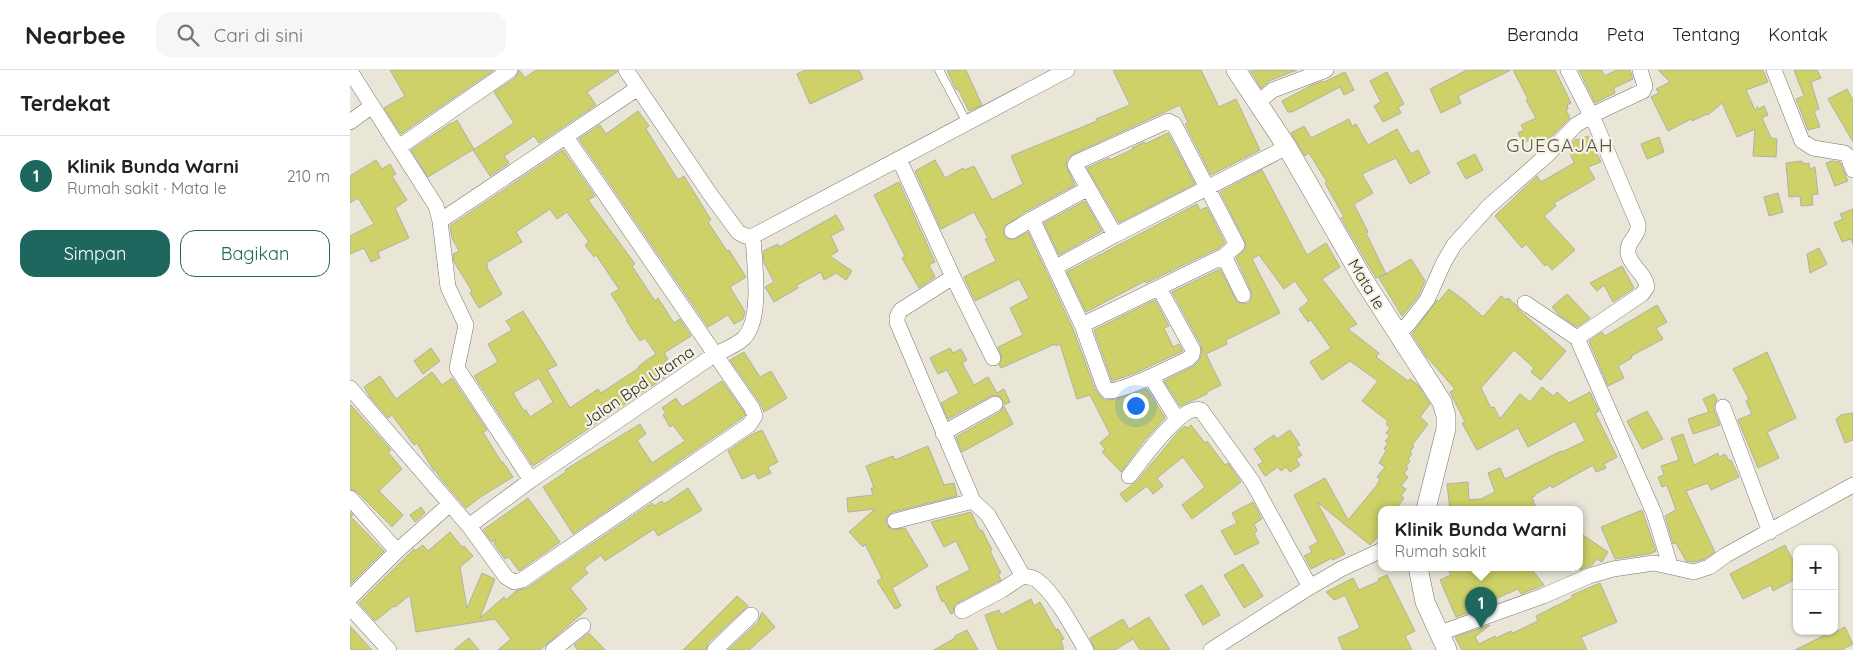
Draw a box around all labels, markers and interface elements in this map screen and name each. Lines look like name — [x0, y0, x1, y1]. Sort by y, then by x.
search box — [156, 12, 506, 57]
text: Nearbee — [25, 20, 126, 50]
icon: search — [174, 21, 202, 49]
text: Cari di sini — [214, 23, 303, 47]
text: Beranda — [1507, 23, 1579, 46]
text: Peta — [1607, 23, 1644, 46]
text: Tentang — [1672, 23, 1740, 46]
text: Kontak — [1768, 23, 1828, 46]
text: Terdekat — [20, 90, 111, 116]
district label: GUEGAJAH — [1506, 133, 1614, 157]
text: Klinik Bunda Warni — [67, 154, 239, 178]
text: 1 — [33, 166, 39, 186]
text: 210 m — [287, 166, 330, 186]
text: Rumah sakit · Mata Ie — [67, 178, 226, 198]
button: Simpan — [20, 230, 170, 277]
button: Bagikan — [180, 230, 330, 277]
street label: Mata Ie — [1344, 255, 1390, 313]
street label: Jalan Bpd Utama — [578, 341, 698, 431]
your location — [1123, 393, 1149, 419]
popup — [1378, 506, 1583, 571]
text: Klinik Bunda Warni — [1395, 517, 1566, 541]
text: Rumah sakit — [1395, 541, 1487, 561]
map controls — [1793, 545, 1838, 635]
button: + — [1793, 545, 1838, 590]
pin: 1 — [1465, 587, 1497, 628]
button: − — [1793, 590, 1838, 635]

